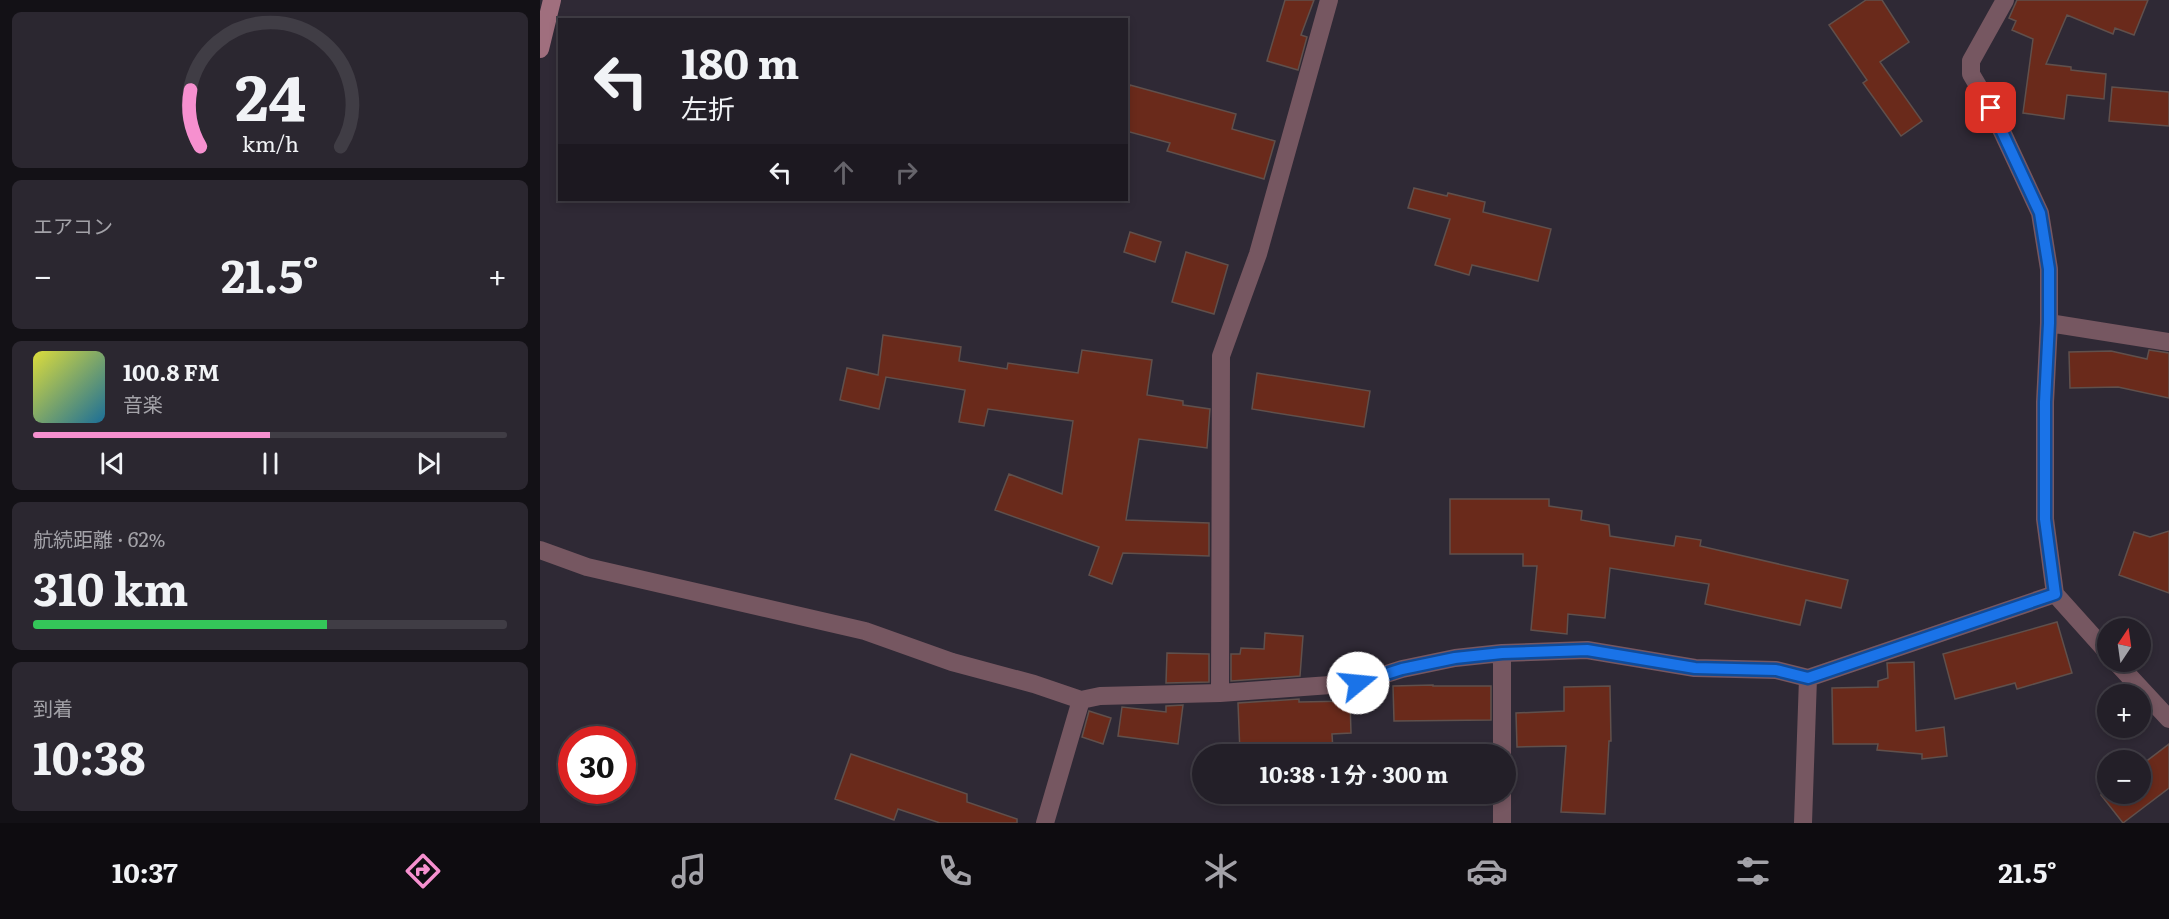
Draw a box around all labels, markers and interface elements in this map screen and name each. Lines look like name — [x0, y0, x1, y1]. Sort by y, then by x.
text: 180 m — [681, 30, 799, 92]
icon: left — [582, 42, 660, 120]
text: 24 — [234, 48, 306, 140]
pin — [1965, 82, 2016, 133]
text: 左折 — [681, 87, 735, 127]
icon: arrive — [1974, 91, 2007, 124]
text: km/h — [241, 127, 299, 159]
icon: left — [764, 156, 797, 189]
icon: ahead — [827, 156, 860, 189]
icon: right — [890, 156, 923, 189]
text: エアコン — [33, 210, 113, 240]
text: 21.5° — [221, 240, 319, 307]
text: − — [33, 249, 52, 298]
text: + — [488, 249, 507, 298]
text: 100.8 FM — [123, 355, 219, 388]
text: 音楽 — [123, 388, 163, 418]
icon: previous — [96, 447, 129, 480]
icon: pause — [254, 447, 287, 480]
icon: next — [412, 447, 445, 480]
text: 航続距離 · 62% — [33, 523, 166, 553]
text: 310 km — [33, 553, 188, 620]
north arrow — [2097, 618, 2151, 672]
map controls — [2097, 618, 2151, 804]
position arrow — [1326, 651, 1390, 715]
button: + — [2097, 684, 2151, 738]
text: 到着 — [33, 692, 73, 722]
text: 10:38 — [33, 722, 145, 789]
speed limit sign: 30 — [558, 726, 636, 804]
button: − — [2097, 750, 2151, 804]
text: 10:38 · 1 分 · 300 m — [1260, 757, 1448, 790]
icon: directions — [402, 850, 444, 892]
icon: music — [668, 850, 710, 892]
icon: phone — [934, 850, 976, 892]
icon: climate — [1200, 850, 1242, 892]
icon: car — [1466, 850, 1508, 892]
icon: filters — [1732, 850, 1774, 892]
text: 10:37 — [112, 851, 178, 891]
text: 21.5° — [1998, 851, 2057, 891]

